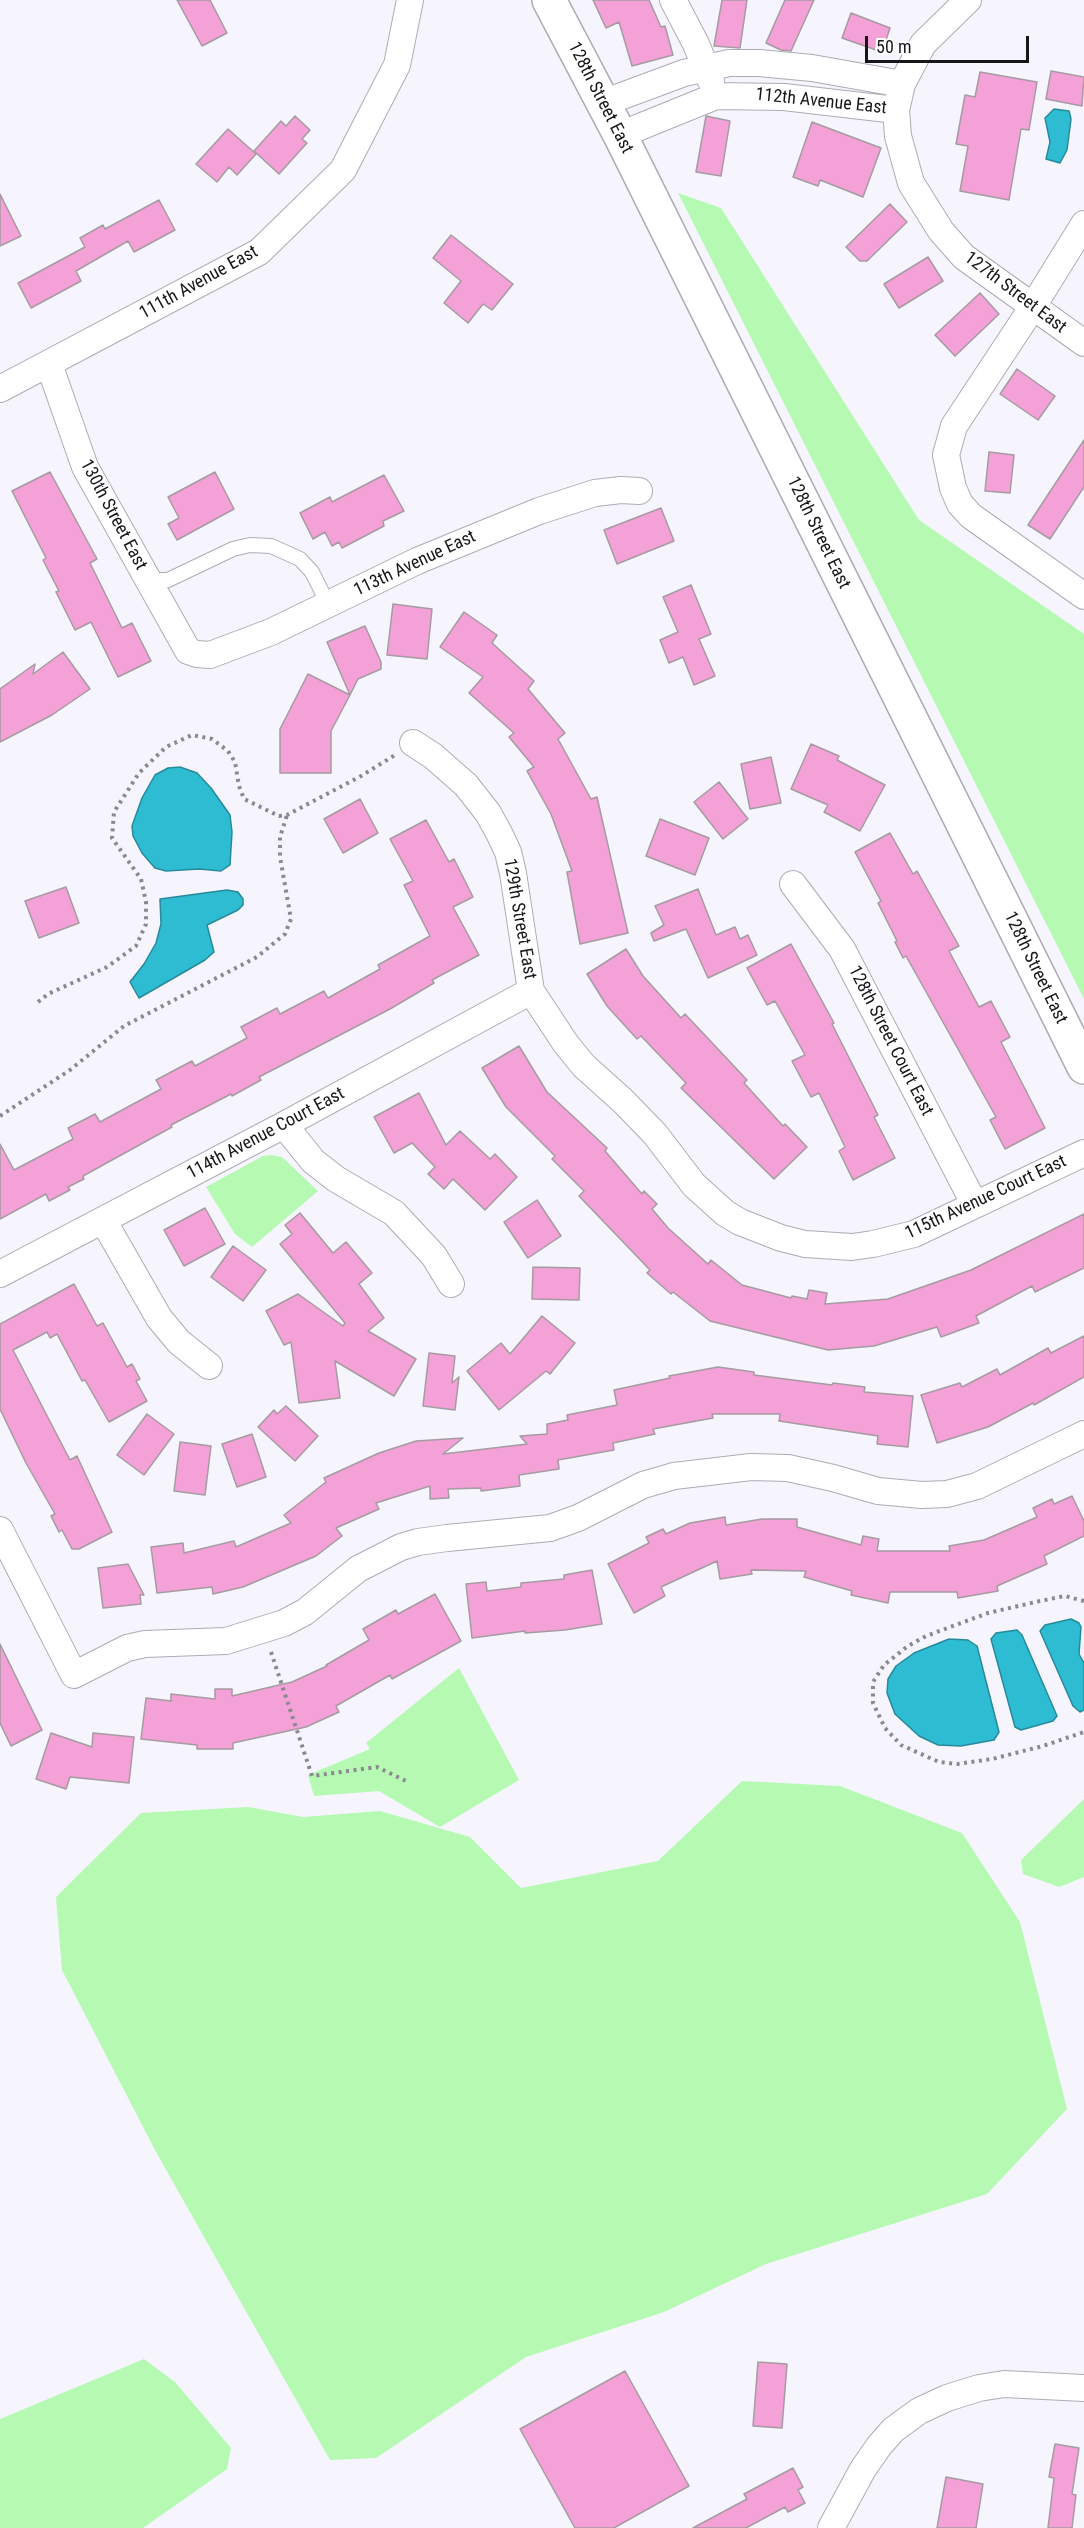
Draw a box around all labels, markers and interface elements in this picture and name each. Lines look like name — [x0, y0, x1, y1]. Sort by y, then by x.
scale bar — [868, 24, 1032, 62]
text: 50 m — [876, 36, 911, 57]
street label: 128th Street East — [563, 39, 637, 157]
street label: 112th Avenue East — [754, 84, 888, 120]
street label: 111th Avenue East — [136, 242, 262, 324]
street label: 127th Street East — [960, 248, 1070, 338]
street label: 130th Street East — [75, 456, 151, 574]
street label: 128th Street East — [782, 473, 854, 593]
street label: 113th Avenue East — [351, 526, 479, 602]
street label: 129th Street East — [498, 857, 540, 981]
street label: 128th Street East — [999, 908, 1071, 1028]
street label: 128th Street Court East — [843, 962, 937, 1120]
street label: 114th Avenue Court East — [184, 1083, 348, 1185]
street label: 115th Avenue Court East — [902, 1151, 1070, 1245]

